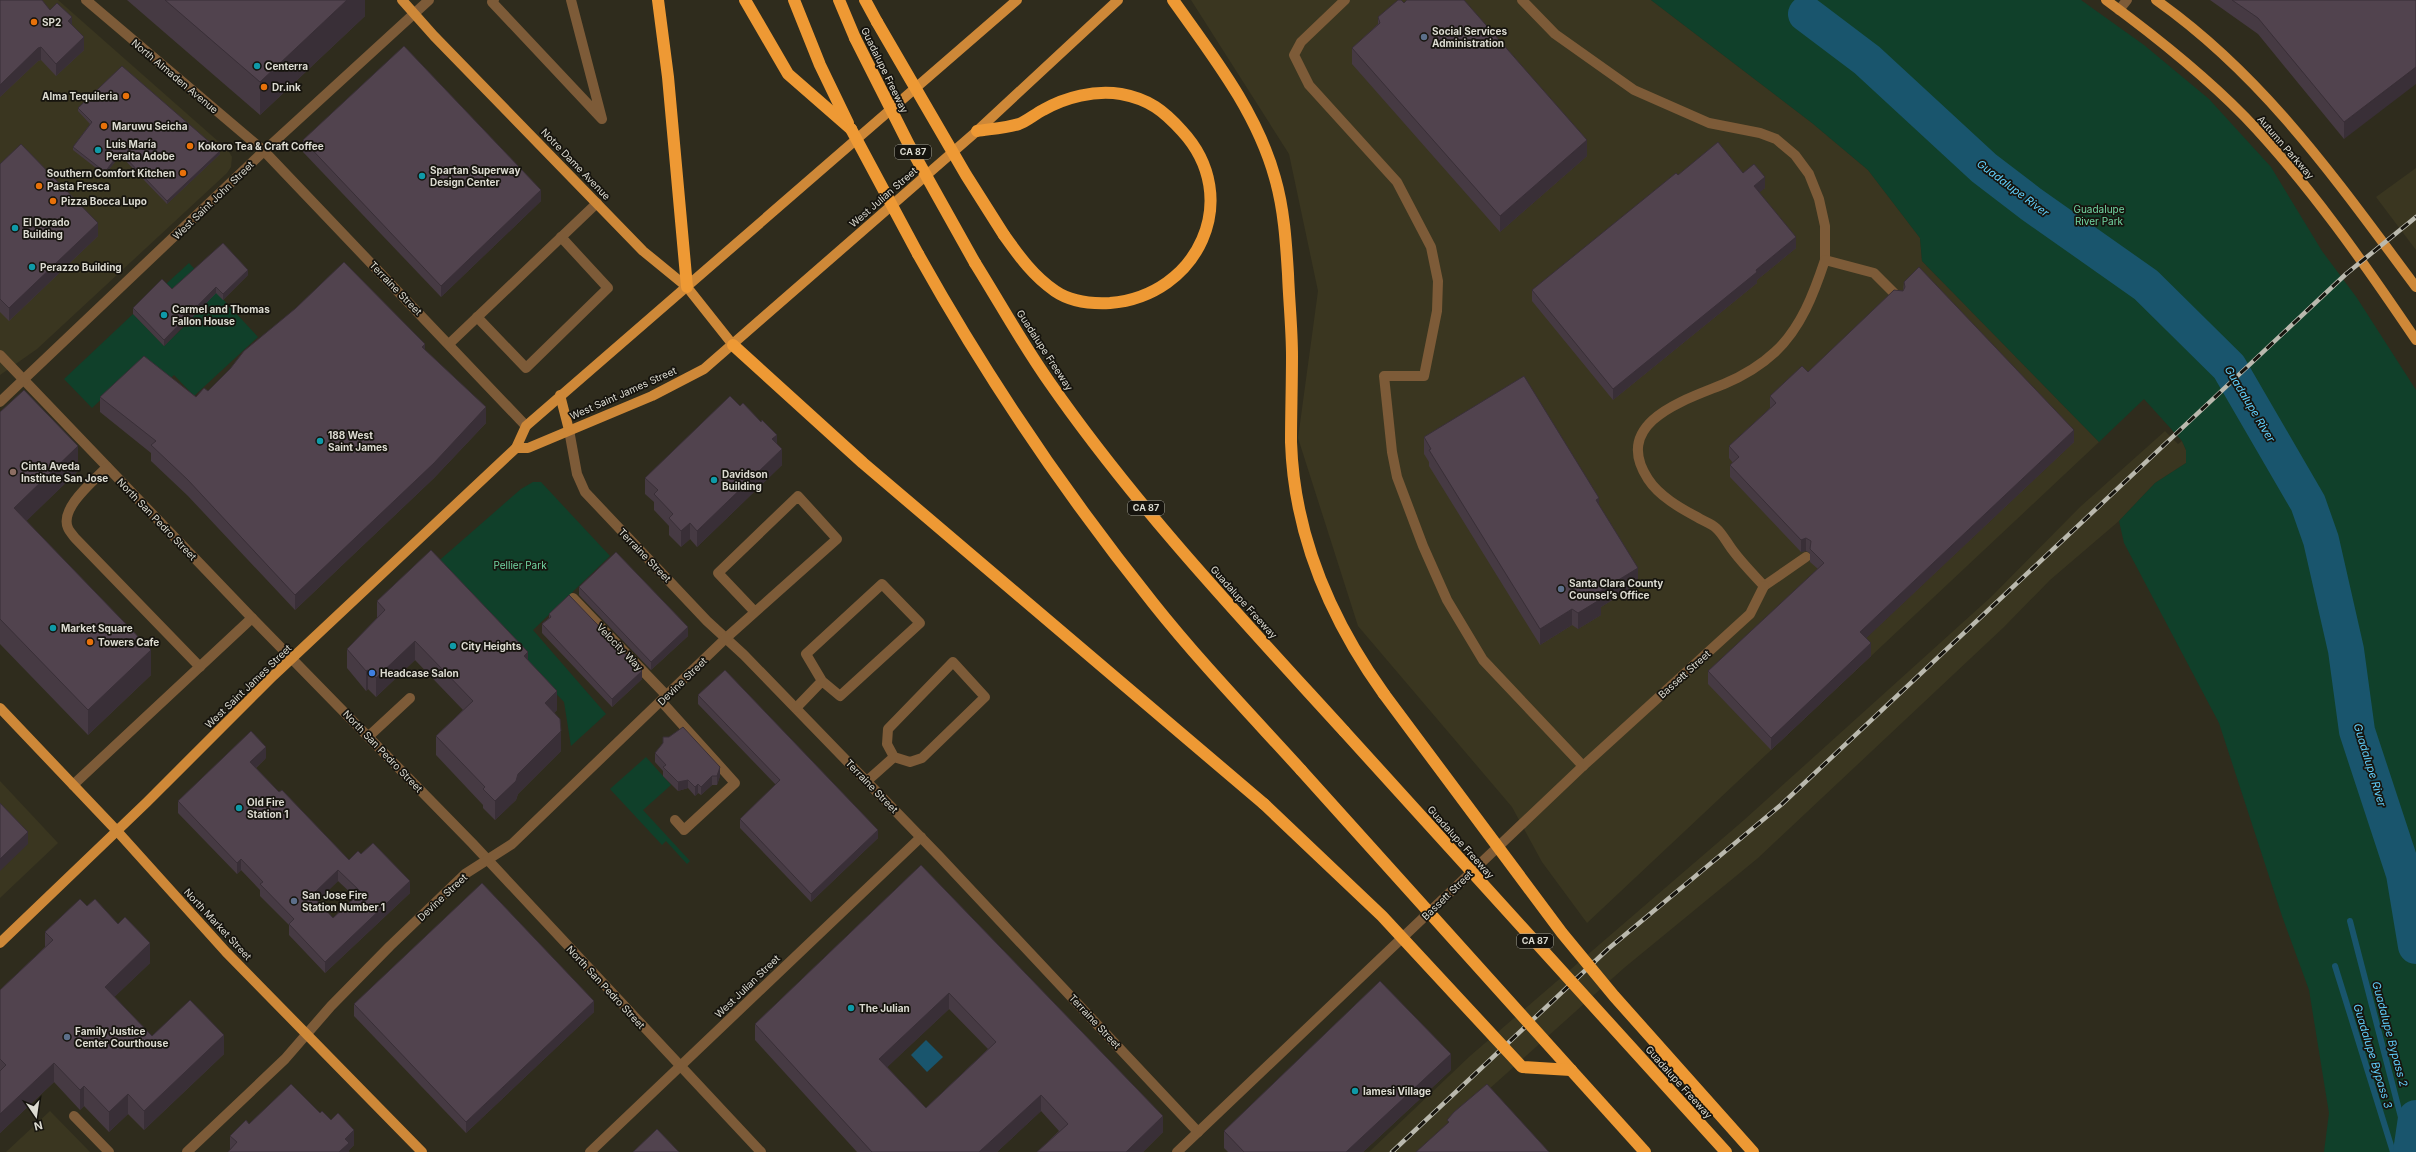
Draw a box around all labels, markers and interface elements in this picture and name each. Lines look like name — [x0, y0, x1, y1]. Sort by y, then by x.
place label: SP2 — [42, 16, 61, 28]
marker: SP2 — [29, 17, 39, 27]
street label: Guadalupe Freeway — [859, 25, 911, 115]
place label: Social Services Administration — [1432, 25, 1507, 49]
marker: Social Services Administration — [1419, 32, 1429, 42]
street label: North Almaden Avenue — [129, 36, 221, 116]
place label: Centerra — [265, 60, 308, 72]
marker: Centerra — [252, 61, 262, 71]
place label: Dr.ink — [272, 81, 301, 93]
marker: Dr.ink — [259, 82, 269, 92]
place label: Alma Tequileria — [42, 90, 118, 102]
marker: Alma Tequileria — [121, 91, 131, 101]
street label: Autumn Parkway — [2255, 113, 2317, 181]
place label: Maruwu Seicha — [112, 120, 188, 132]
marker: Maruwu Seicha — [99, 121, 109, 131]
street label: Notre Dame Avenue — [539, 126, 613, 202]
place label: Luis María Peralta Adobe — [106, 138, 175, 162]
place label: Kokoro Tea & Craft Coffee — [198, 140, 324, 152]
marker: Kokoro Tea & Craft Coffee — [185, 141, 195, 151]
marker: Luis María Peralta Adobe — [93, 145, 103, 155]
road number: CA 87 — [895, 145, 931, 159]
water label: Guadalupe River — [1974, 156, 2052, 220]
street label: West Saint John Street — [170, 158, 256, 242]
place label: Spartan Superway Design Center — [430, 164, 520, 189]
street label: West Julian Street — [847, 164, 920, 230]
place label: Southern Comfort Kitchen — [47, 167, 175, 179]
marker: Southern Comfort Kitchen — [178, 168, 188, 178]
marker: Spartan Superway Design Center — [417, 171, 427, 181]
place label: Pasta Fresca — [47, 180, 110, 192]
marker: Pasta Fresca — [34, 181, 44, 191]
place label: Pizza Bocca Lupo — [61, 195, 147, 207]
marker: Pizza Bocca Lupo — [48, 196, 58, 206]
park label: Guadalupe River Park — [2073, 203, 2125, 227]
place label: El Dorado Building — [23, 216, 70, 241]
marker: El Dorado Building — [10, 223, 20, 233]
street label: Terraine Street — [367, 259, 425, 318]
place label: Perazzo Building — [40, 261, 122, 274]
marker: Perazzo Building — [27, 262, 37, 272]
place label: Carmel and Thomas Fallon House — [172, 303, 270, 327]
street label: Guadalupe Freeway — [1014, 307, 1076, 393]
marker: Carmel and Thomas Fallon House — [159, 310, 169, 320]
water label: Guadalupe River — [2222, 363, 2279, 445]
street label: West Saint James Street — [568, 364, 679, 422]
place label: 188 West Saint James — [328, 429, 388, 453]
marker: 188 West Saint James — [315, 436, 325, 446]
place label: Cinta Aveda Institute San Jose — [21, 460, 108, 484]
marker: Cinta Aveda Institute San Jose — [8, 467, 18, 477]
place label: Davidson Building — [722, 468, 768, 493]
marker: Davidson Building — [709, 475, 719, 485]
street label: North San Pedro Street — [115, 476, 200, 563]
road number: CA 87 — [1128, 501, 1164, 515]
street label: Terraine Street — [616, 526, 674, 585]
park label: Pellier Park — [493, 559, 547, 571]
street label: Guadalupe Freeway — [1208, 563, 1280, 641]
place label: Santa Clara County Counsel’s Office — [1569, 577, 1663, 601]
marker: Santa Clara County Counsel’s Office — [1556, 584, 1566, 594]
street label: Velocity Way — [594, 621, 646, 673]
place label: Market Square — [61, 622, 133, 634]
marker: Market Square — [48, 623, 58, 633]
place label: Towers Cafe — [98, 636, 159, 648]
marker: Towers Cafe — [85, 637, 95, 647]
place label: City Heights — [461, 640, 522, 653]
street label: West Saint James Street — [202, 641, 294, 730]
marker: City Heights — [448, 641, 458, 651]
street label: Bassett Street — [1656, 647, 1713, 700]
street label: Devine Street — [655, 654, 710, 707]
place label: Headcase Salon — [380, 667, 459, 679]
marker: Headcase Salon — [367, 668, 377, 678]
street label: North San Pedro Street — [341, 708, 426, 795]
water label: Guadalupe River — [2351, 722, 2390, 809]
street label: Terraine Street — [843, 757, 901, 816]
place label: Old Fire Station 1 — [247, 796, 288, 820]
marker: Old Fire Station 1 — [234, 803, 244, 813]
street label: Guadalupe Freeway — [1425, 803, 1497, 881]
street label: Bassett Street — [1419, 867, 1475, 922]
street label: Devine Street — [415, 870, 470, 923]
street label: North Market Street — [182, 886, 255, 963]
place label: San Jose Fire Station Number 1 — [302, 889, 385, 913]
marker: San Jose Fire Station Number 1 — [289, 896, 299, 906]
road number: CA 87 — [1517, 934, 1553, 948]
street label: North San Pedro Street — [564, 943, 648, 1032]
street label: West Julian Street — [712, 951, 782, 1020]
water label: Guadalupe Bypass 2 — [2369, 980, 2411, 1089]
street label: Terraine Street — [1067, 991, 1124, 1051]
place label: The Julian — [859, 1002, 910, 1014]
water label: Guadalupe Bypass 3 — [2350, 1002, 2396, 1110]
marker: The Julian — [846, 1003, 856, 1013]
place label: Family Justice Center Courthouse — [75, 1025, 168, 1049]
marker: Family Justice Center Courthouse — [62, 1032, 72, 1042]
street label: Guadalupe Freeway — [1643, 1043, 1715, 1121]
place label: Iamesi Village — [1363, 1085, 1431, 1098]
marker: Iamesi Village — [1350, 1086, 1360, 1096]
north arrow — [16, 1096, 56, 1136]
text: N — [33, 1118, 44, 1134]

